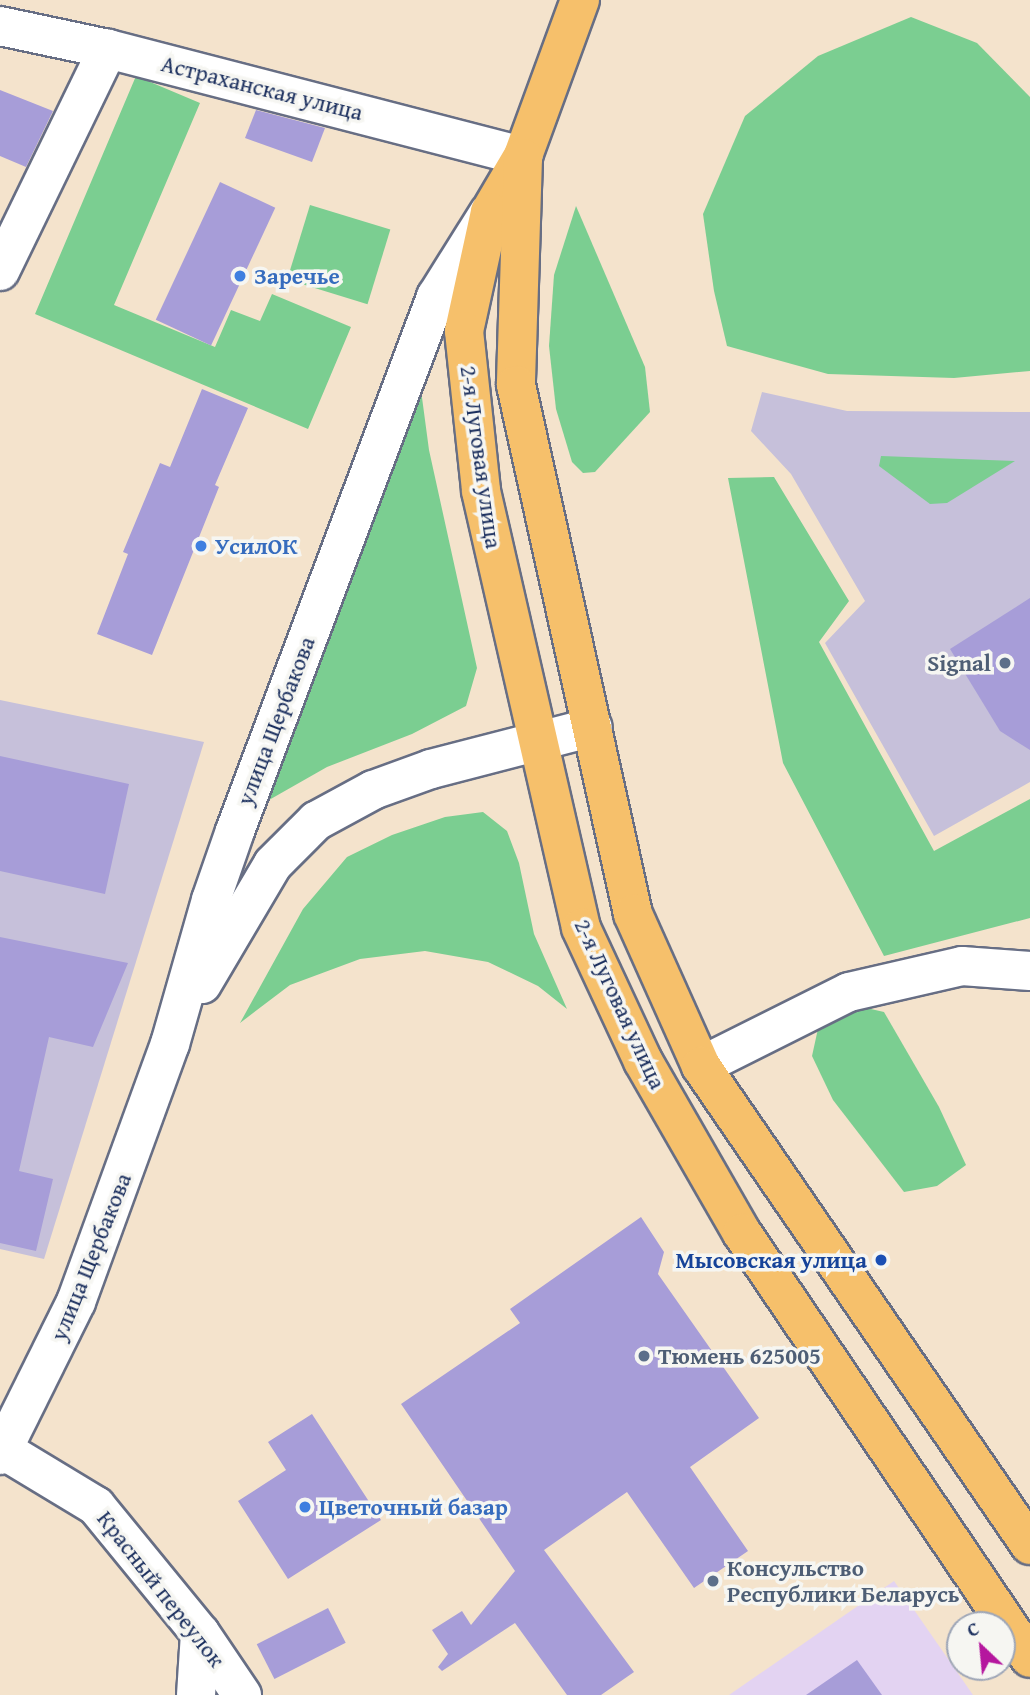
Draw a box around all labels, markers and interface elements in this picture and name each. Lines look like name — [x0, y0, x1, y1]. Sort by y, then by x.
street label: Астраханская улица — [158, 50, 366, 126]
place label: Заречье — [254, 262, 340, 290]
marker: Заречье — [232, 268, 248, 284]
street label: 2-я Луговая улица — [455, 364, 507, 550]
place label: УсилОК — [215, 532, 298, 560]
marker: УсилОК — [193, 538, 209, 554]
street label: улица Щербакова — [231, 633, 321, 809]
place label: Signal — [927, 649, 991, 677]
marker: Signal — [997, 655, 1013, 671]
street label: 2-я Луговая улица — [569, 915, 671, 1093]
street label: улица Щербакова — [45, 1169, 137, 1345]
place label: Мысовская улица — [676, 1246, 867, 1274]
marker: Мысовская улица — [873, 1252, 889, 1268]
place label: Тюмень 625005 — [658, 1342, 821, 1370]
marker: Тюмень 625005 — [636, 1348, 652, 1364]
place label: Цветочный базар — [319, 1493, 508, 1521]
marker: Цветочный базар — [297, 1499, 313, 1515]
street label: Красный переулок — [91, 1505, 231, 1673]
place label: Консульство Республики Беларусь — [727, 1554, 960, 1608]
marker: Консульство Республики Беларусь — [705, 1573, 721, 1589]
north arrow — [946, 1611, 1016, 1681]
text: С — [962, 1614, 984, 1644]

